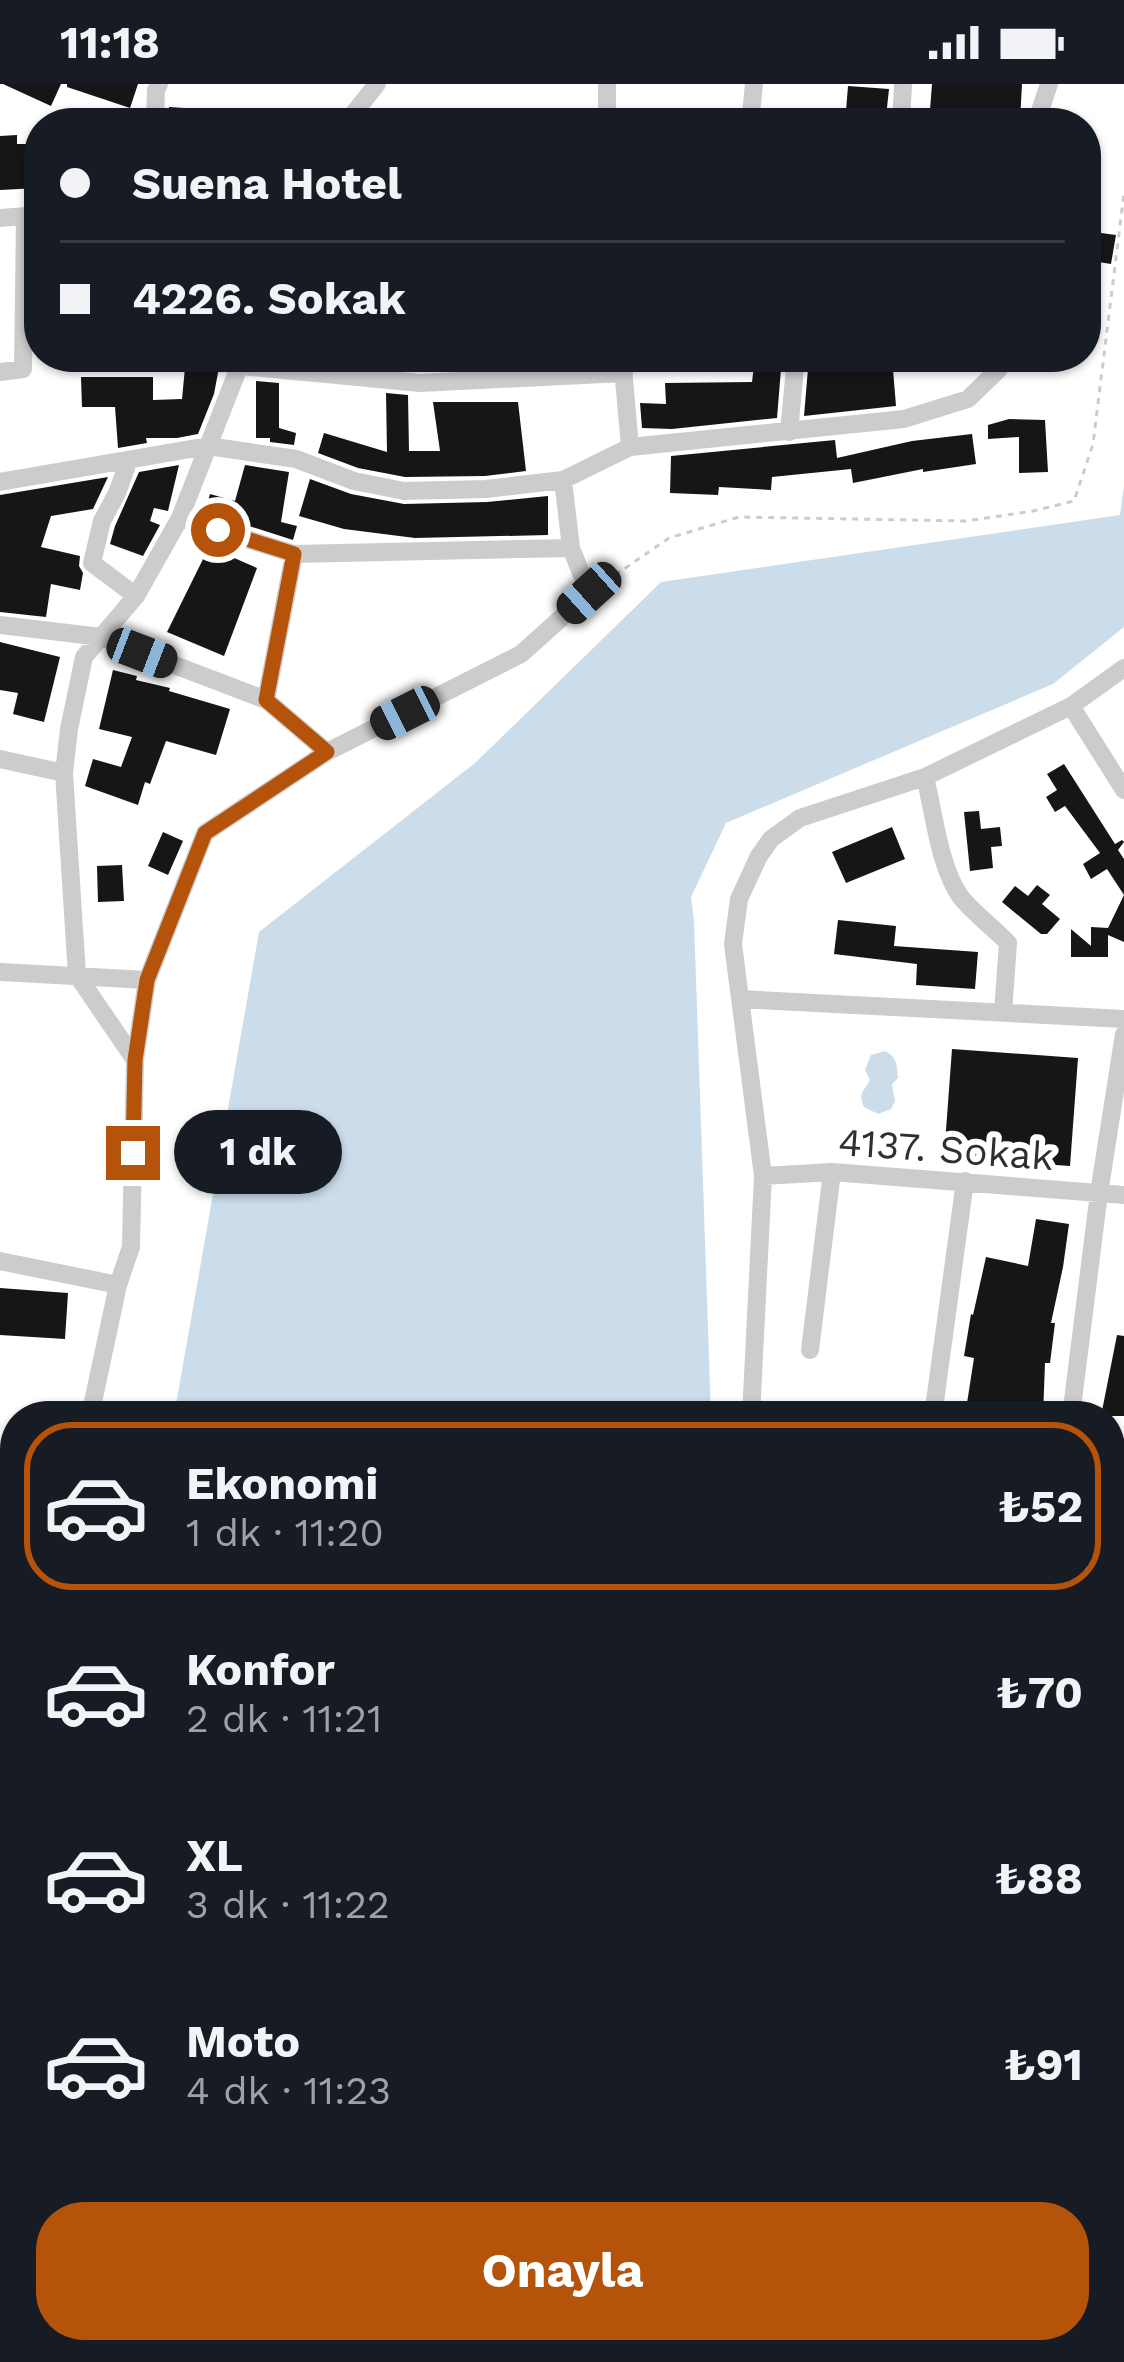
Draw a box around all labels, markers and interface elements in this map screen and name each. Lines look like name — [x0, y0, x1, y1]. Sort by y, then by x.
text: 11:18 — [60, 16, 160, 69]
text: Suena Hotel — [132, 157, 402, 210]
text: 4226. Sokak — [132, 272, 406, 325]
route start — [191, 503, 245, 557]
car — [550, 556, 628, 630]
car — [102, 623, 182, 683]
car — [365, 681, 445, 745]
callout: 1 dk — [175, 1111, 343, 1195]
street label: 4137. Sokak — [837, 1119, 1055, 1179]
route end — [106, 1126, 160, 1180]
text: 1 dk — [220, 1129, 296, 1174]
icon: car — [42, 1452, 150, 1560]
text: Ekonomi — [186, 1457, 378, 1510]
text: ₺52 — [998, 1480, 1083, 1533]
text: 1 dk · 11:20 — [186, 1510, 384, 1555]
icon: car — [42, 1638, 150, 1746]
text: Konfor — [186, 1643, 335, 1696]
text: ₺70 — [996, 1666, 1083, 1719]
text: 2 dk · 11:21 — [186, 1696, 382, 1741]
icon: car — [42, 1824, 150, 1932]
text: XL — [186, 1829, 243, 1882]
text: ₺88 — [995, 1852, 1083, 1905]
text: 3 dk · 11:22 — [186, 1882, 390, 1927]
icon: car — [42, 2010, 150, 2118]
text: Moto — [186, 2015, 300, 2068]
text: ₺91 — [1004, 2038, 1083, 2091]
text: 4 dk · 11:23 — [186, 2068, 391, 2113]
button: Onayla — [36, 2202, 1089, 2340]

